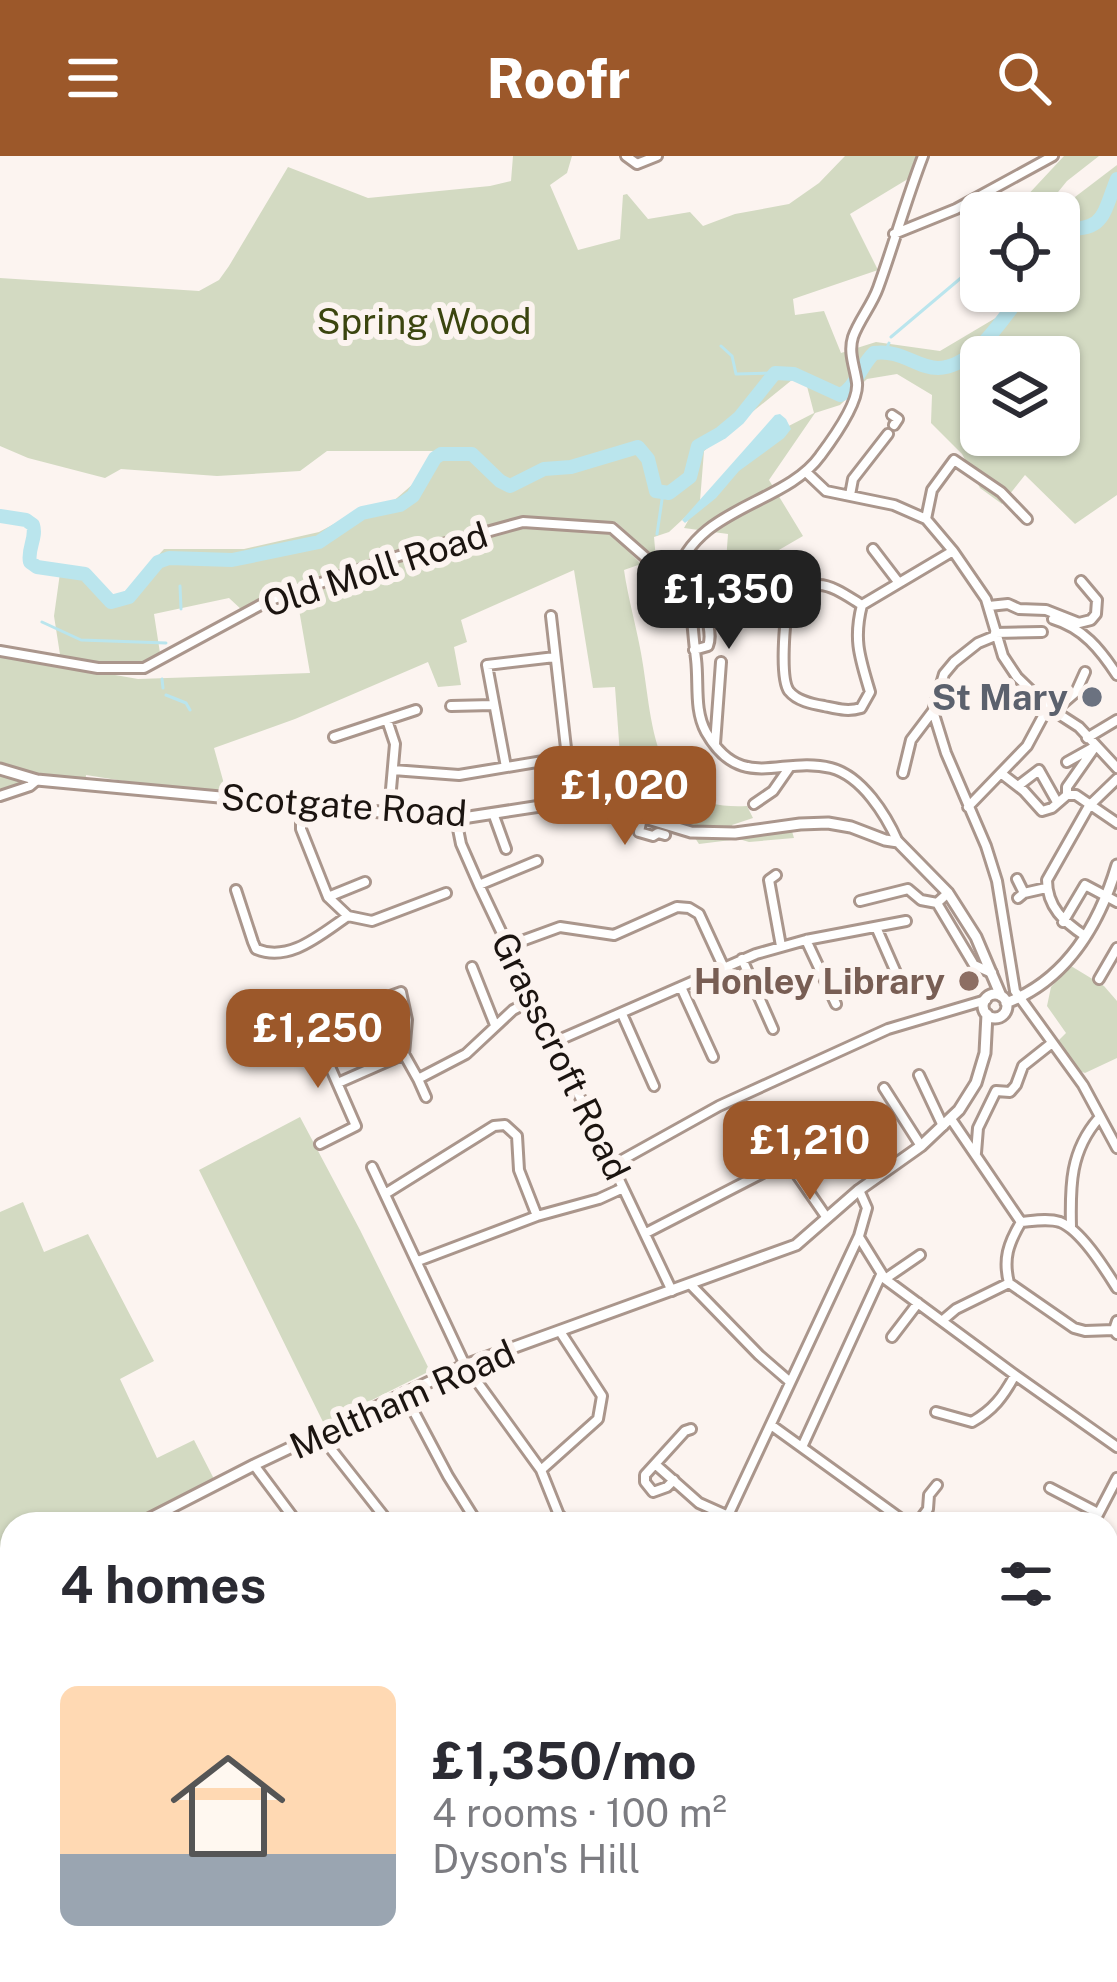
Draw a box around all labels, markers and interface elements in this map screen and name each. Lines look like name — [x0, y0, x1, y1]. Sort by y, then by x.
icon: menu — [60, 45, 126, 111]
icon: search — [991, 45, 1057, 111]
text: Roofr — [487, 47, 630, 110]
map controls — [960, 192, 1080, 456]
button: locate — [960, 192, 1080, 312]
park label: Spring Wood — [317, 300, 531, 342]
button: layers — [960, 336, 1080, 456]
street label: Old Moll Road — [257, 513, 493, 625]
pin: £1,350 — [631, 550, 827, 652]
text: £1,350 — [664, 566, 794, 612]
place label: St Mary — [932, 676, 1068, 718]
marker: St Mary — [1079, 684, 1105, 710]
pin: £1,020 — [527, 746, 723, 848]
text: £1,020 — [561, 762, 689, 808]
street label: Scotgate Road — [220, 775, 468, 835]
street label: Grasscroft Road — [483, 926, 639, 1186]
place label: Honley Library — [694, 960, 945, 1002]
marker: Honley Library — [956, 968, 982, 994]
pin: £1,250 — [220, 989, 416, 1091]
text: £1,250 — [253, 1005, 383, 1051]
pin: £1,210 — [712, 1101, 908, 1203]
text: £1,210 — [750, 1117, 870, 1163]
street label: Meltham Road — [283, 1331, 521, 1467]
icon: filters — [993, 1551, 1059, 1617]
text: 4 homes — [60, 1555, 266, 1614]
text: £1,350/mo — [432, 1731, 697, 1790]
icon: home — [156, 1734, 300, 1878]
text: 4 rooms · 100 m² — [432, 1790, 727, 1836]
text: Dyson's Hill — [432, 1836, 640, 1882]

